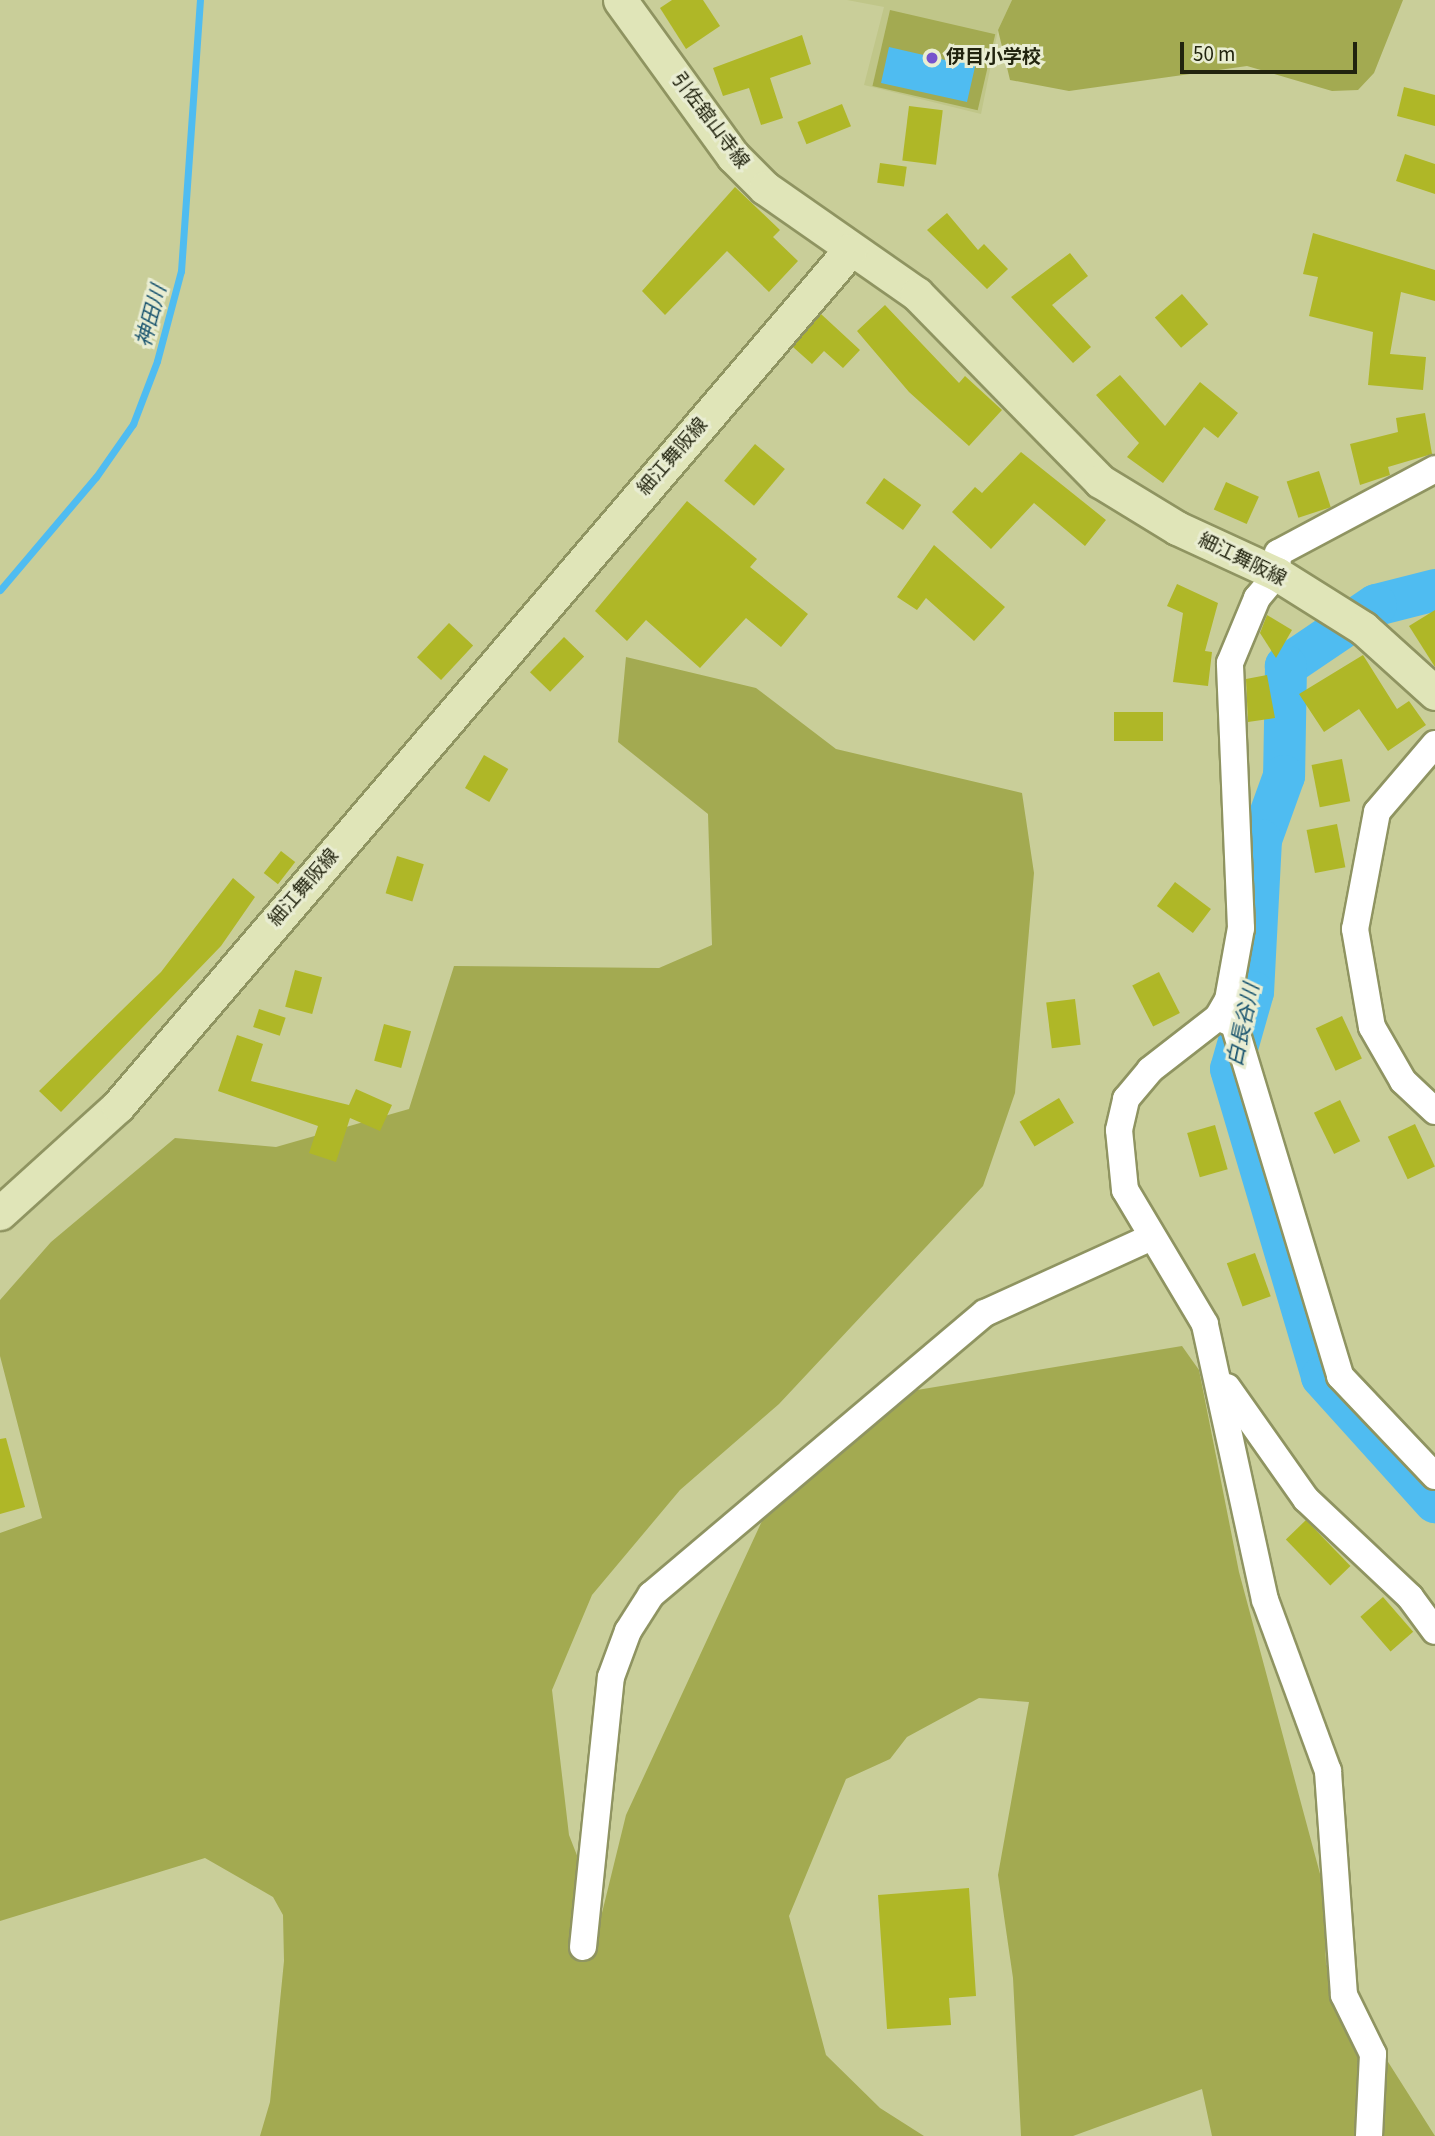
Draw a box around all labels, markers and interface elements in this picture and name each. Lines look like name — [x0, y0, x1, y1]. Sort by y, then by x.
scale bar — [1183, 28, 1360, 72]
text: 50 m — [1193, 39, 1235, 69]
place label: 伊目小学校 — [946, 47, 1041, 69]
marker: 伊目小学校 — [924, 50, 940, 66]
street label: 引佐舘山寺線 — [667, 69, 753, 173]
water label: 神田川 — [131, 282, 171, 350]
street label: 細江舞阪線 — [633, 414, 713, 500]
street label: 細江舞阪線 — [1194, 529, 1290, 591]
street label: 細江舞阪線 — [264, 845, 344, 931]
water label: 白長谷川 — [1222, 981, 1264, 1069]

